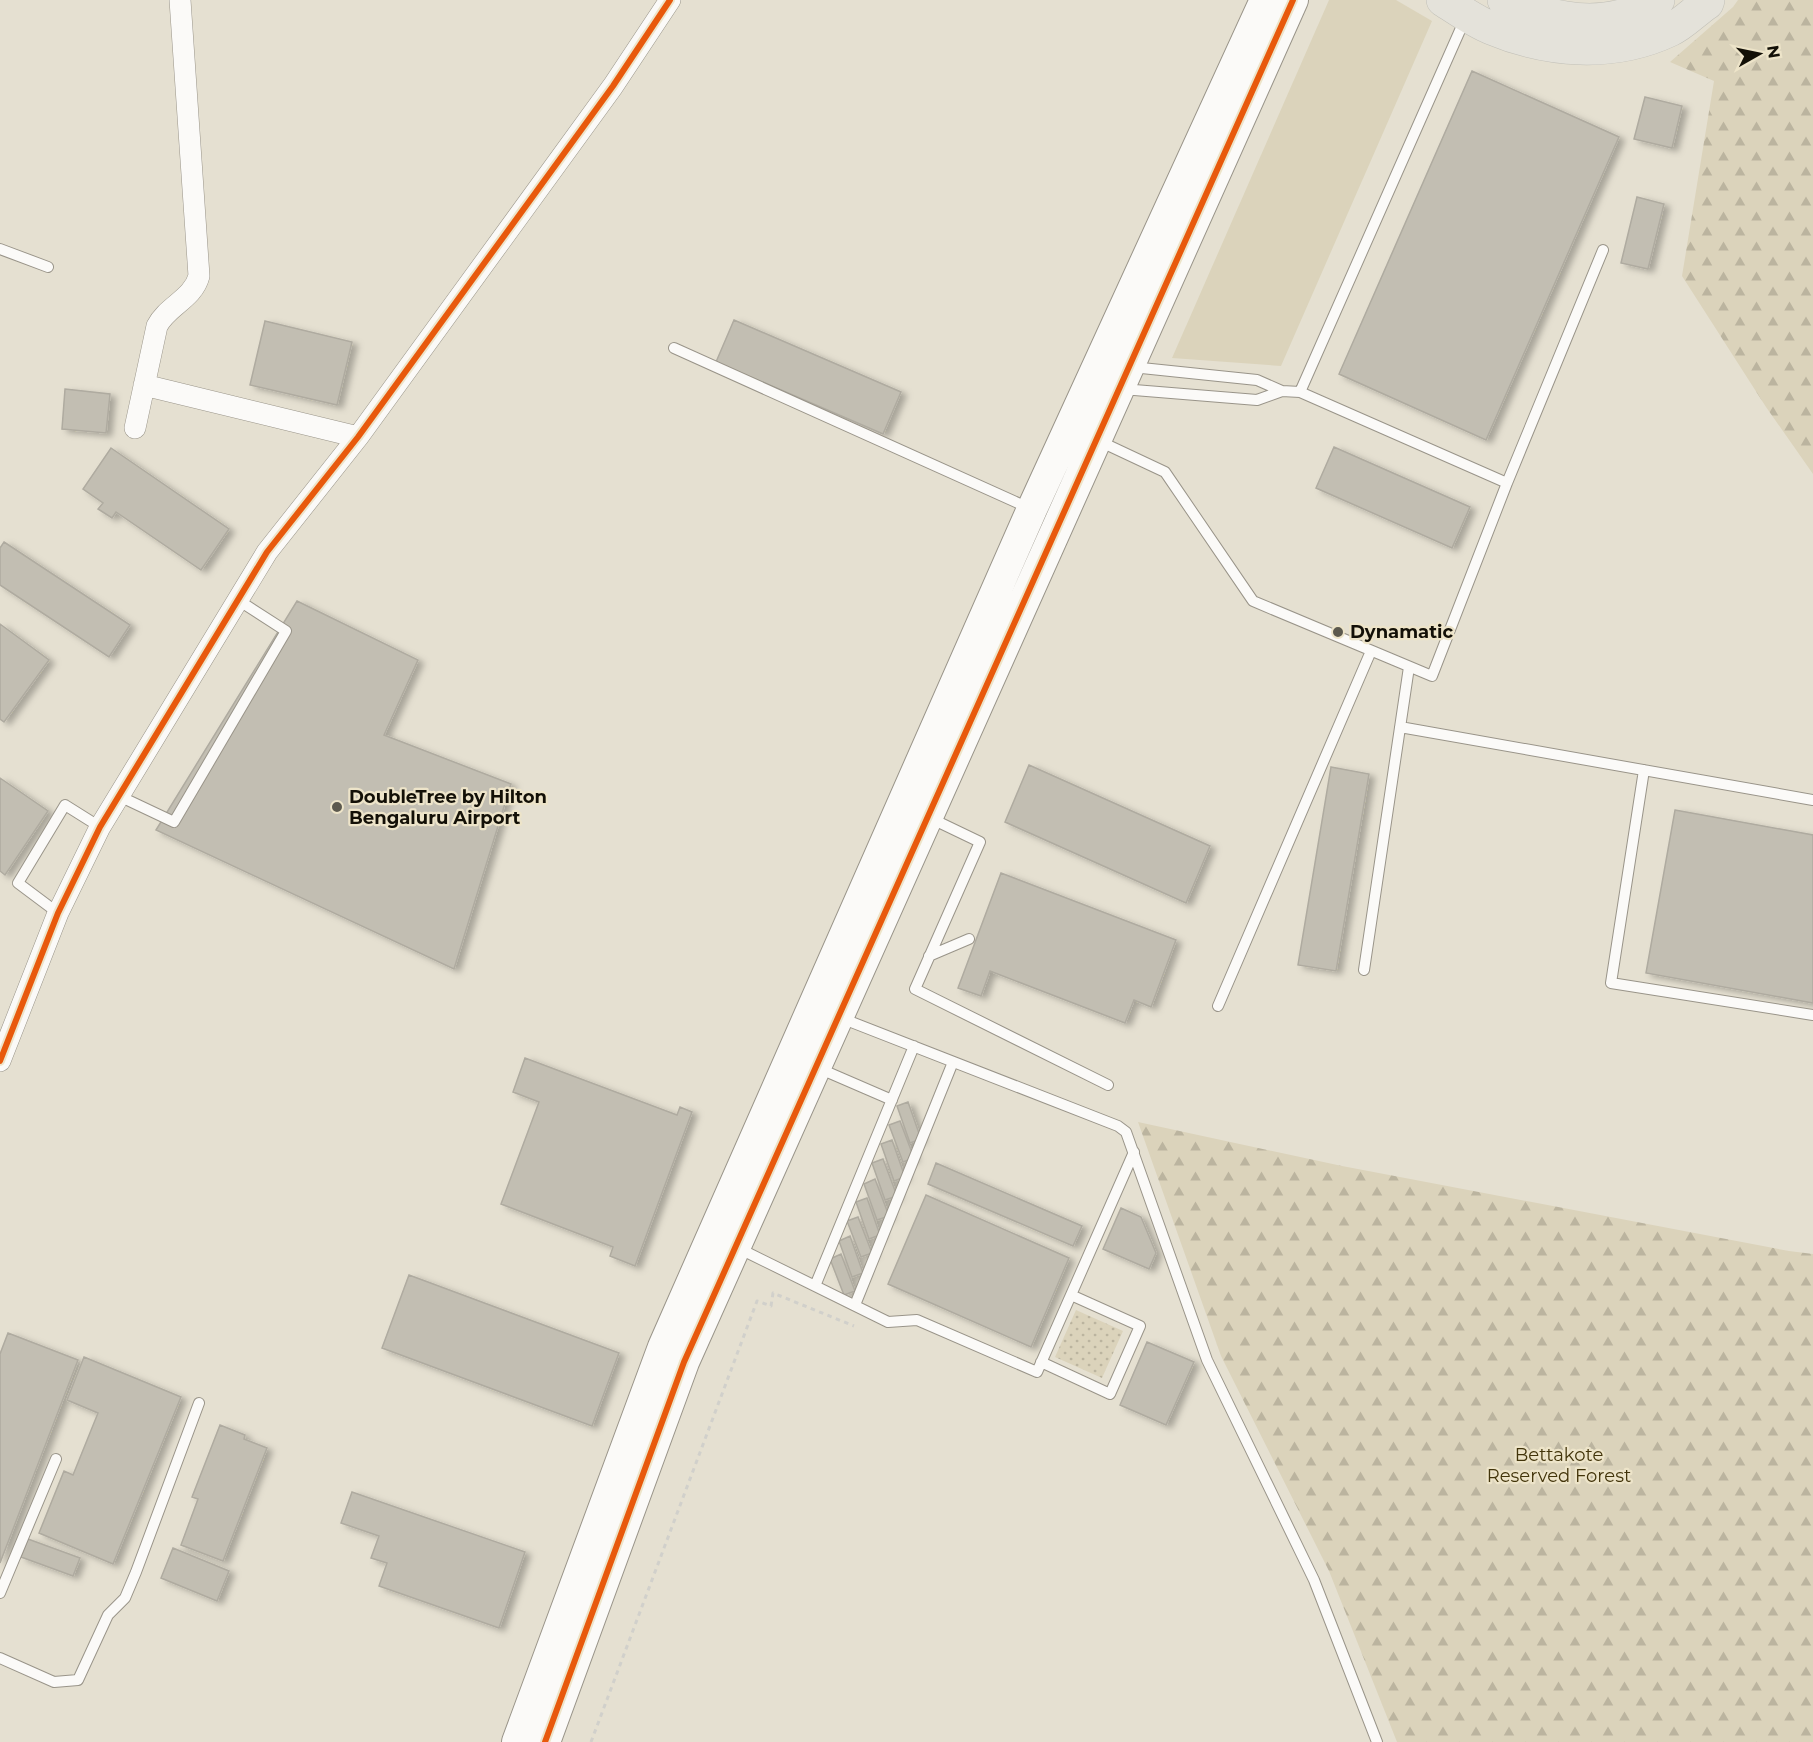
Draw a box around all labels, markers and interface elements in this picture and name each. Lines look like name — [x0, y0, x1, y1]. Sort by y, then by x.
north arrow — [1729, 24, 1789, 84]
text: N — [1763, 44, 1784, 60]
place label: Dynamatic — [1350, 621, 1453, 643]
marker: Dynamatic — [1331, 625, 1345, 639]
place label: DoubleTree by Hilton Bengaluru Airport — [349, 786, 547, 829]
marker: DoubleTree by Hilton Bengaluru Airport — [330, 800, 344, 814]
park label: Bettakote Reserved Forest — [1487, 1444, 1631, 1487]

